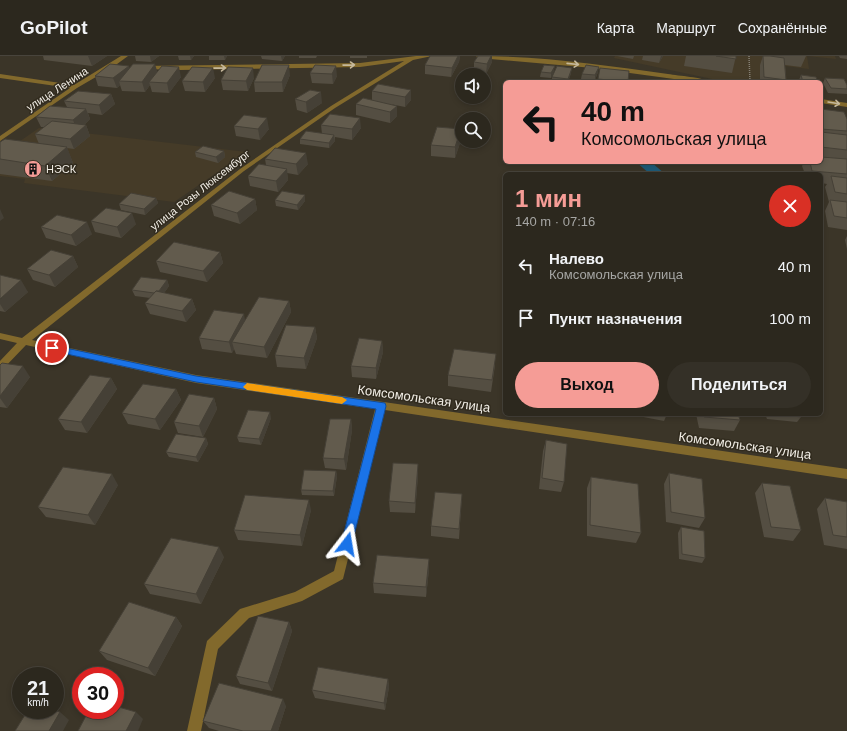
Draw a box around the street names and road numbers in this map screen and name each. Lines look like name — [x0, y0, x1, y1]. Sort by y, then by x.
street label: улица Ленина — [24, 64, 91, 113]
street label: улица Розы Люксембург — [148, 147, 252, 233]
street label: Комсомольская улица — [357, 382, 492, 415]
street label: Комсомольская улица — [678, 429, 813, 462]

